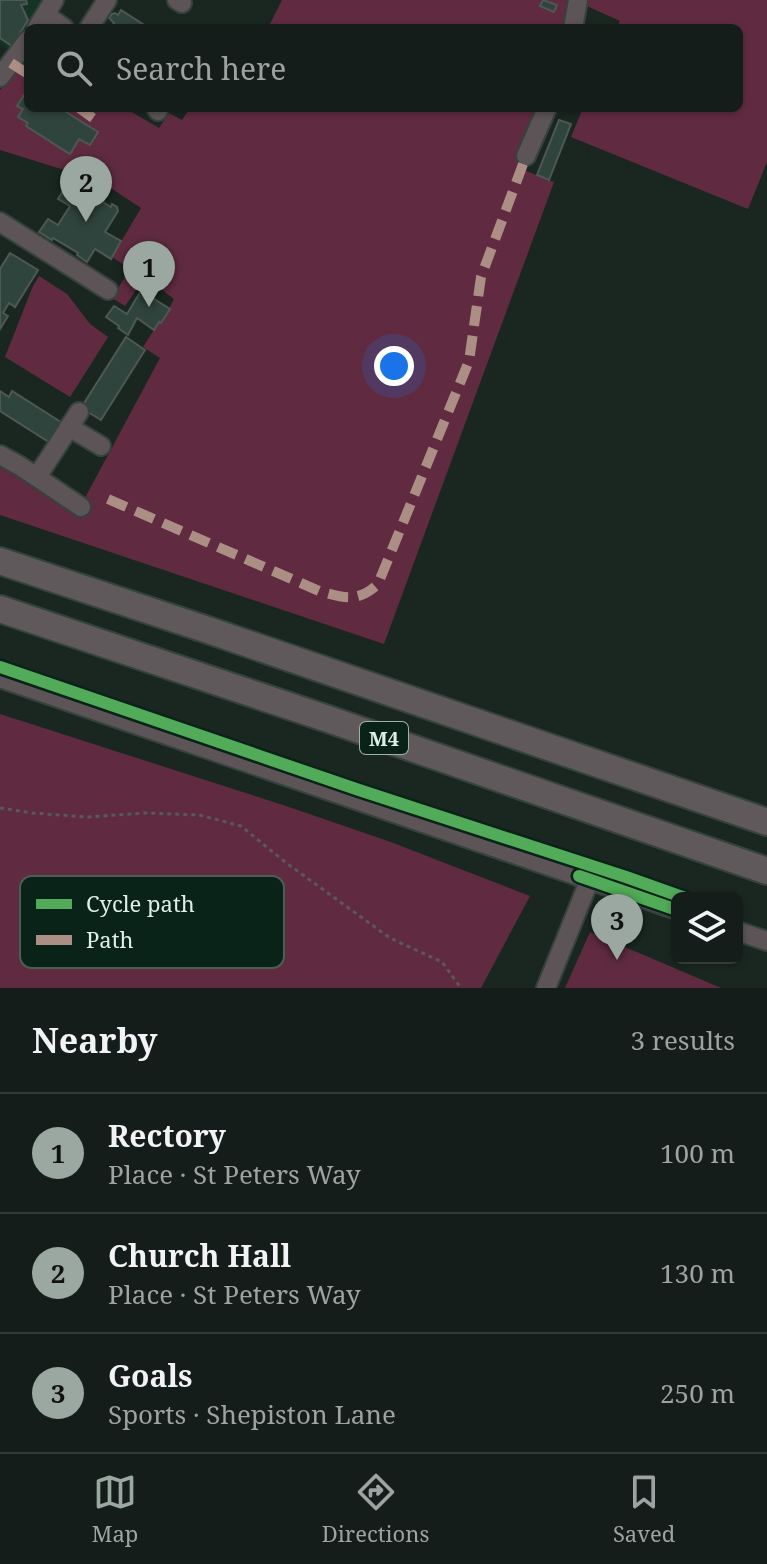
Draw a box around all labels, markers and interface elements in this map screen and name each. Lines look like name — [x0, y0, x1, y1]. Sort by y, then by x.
search box — [24, 24, 743, 112]
icon: search — [52, 46, 96, 90]
text: Search here — [116, 48, 286, 89]
pin: 2 — [60, 156, 112, 222]
pin: 1 — [123, 241, 175, 307]
your location — [374, 346, 414, 386]
road number: M4 — [360, 722, 408, 754]
legend — [20, 876, 284, 968]
text: Cycle path — [86, 888, 195, 918]
map controls — [671, 892, 743, 964]
button: layers — [671, 892, 743, 964]
pin: 3 — [591, 894, 643, 960]
text: Path — [86, 924, 133, 954]
text: Nearby — [32, 1017, 158, 1063]
text: 3 results — [630, 1022, 735, 1058]
text: Rectory — [108, 1115, 226, 1156]
text: 1 — [51, 1135, 65, 1171]
text: 100 m — [660, 1135, 735, 1171]
text: Place · St Peters Way — [108, 1156, 361, 1192]
text: Church Hall — [108, 1235, 291, 1276]
text: 2 — [51, 1255, 65, 1291]
text: 130 m — [660, 1255, 735, 1291]
text: Place · St Peters Way — [108, 1276, 361, 1312]
text: Goals — [108, 1355, 193, 1396]
text: 3 — [51, 1375, 65, 1411]
text: 250 m — [660, 1375, 735, 1411]
text: Sports · Shepiston Lane — [108, 1396, 396, 1432]
tab: Map — [92, 1470, 138, 1548]
tab: Directions — [322, 1470, 429, 1548]
tab: Saved — [613, 1470, 675, 1548]

